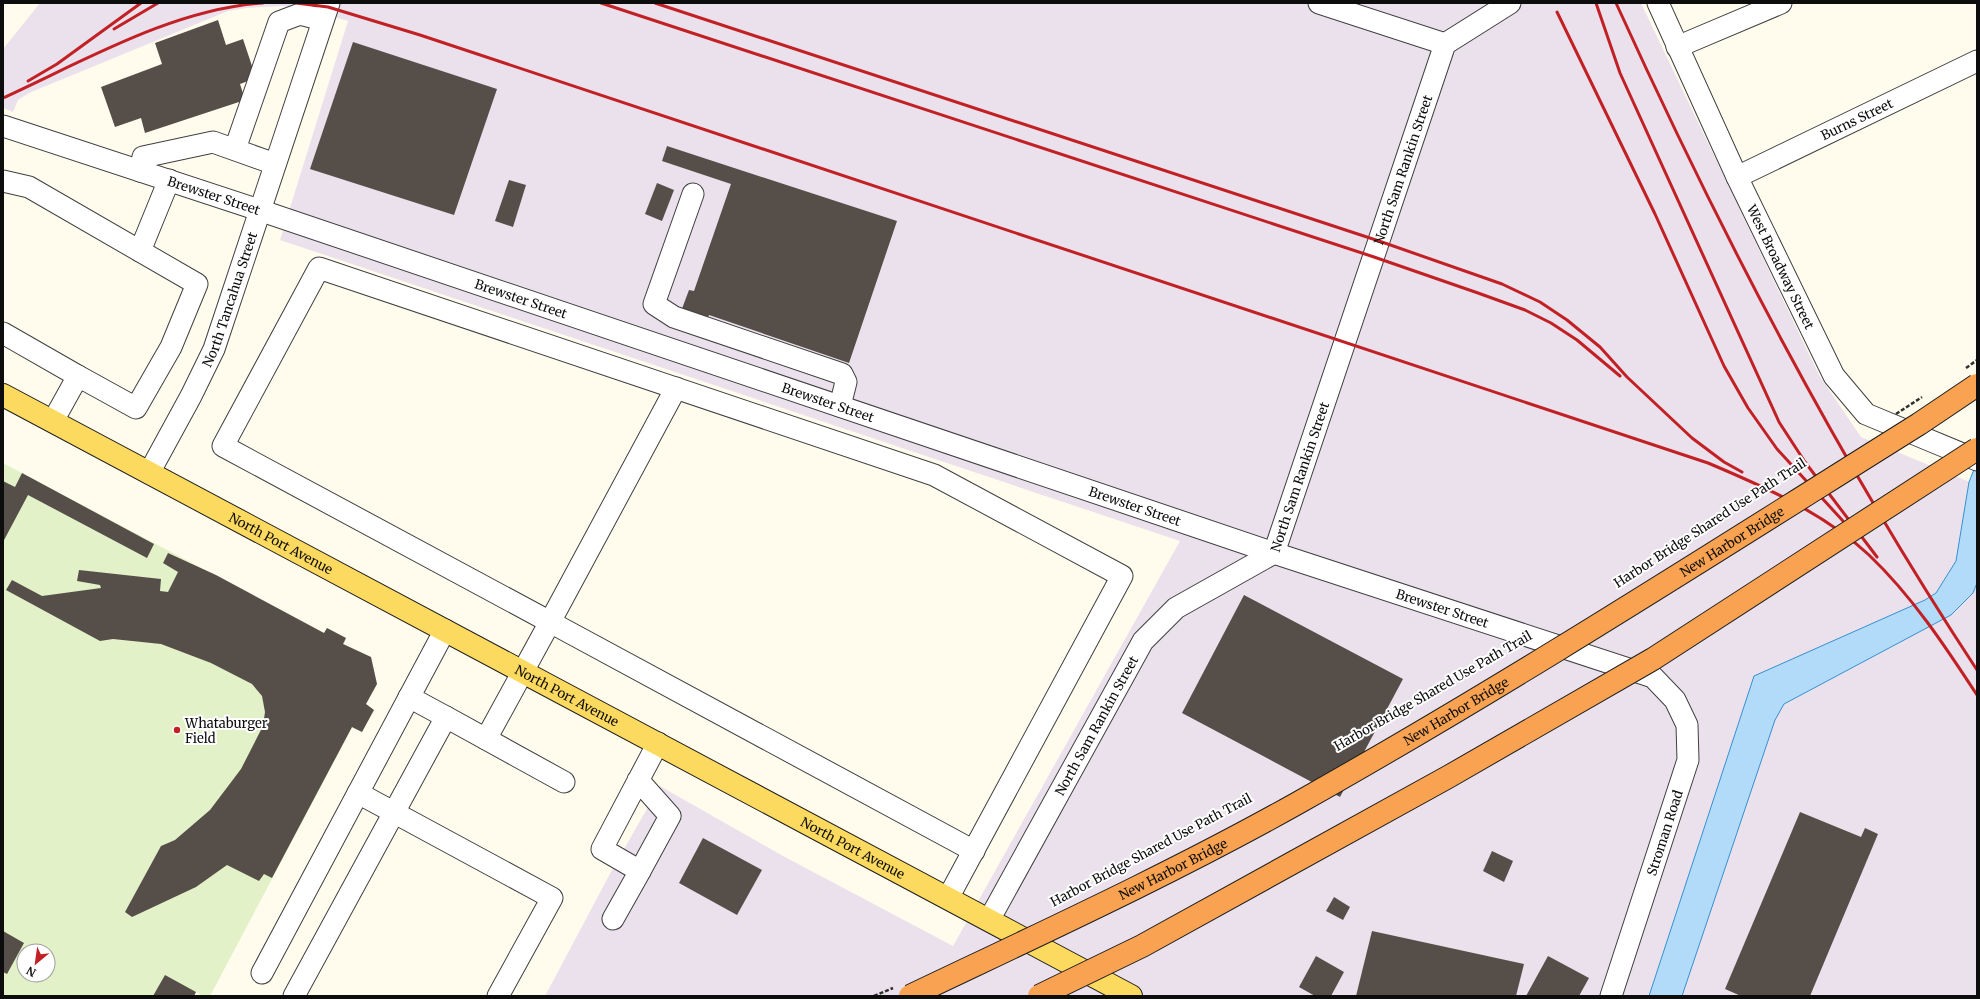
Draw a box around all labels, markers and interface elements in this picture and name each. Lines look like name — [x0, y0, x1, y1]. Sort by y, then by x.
street label: North Sam Rankin Street — [1370, 93, 1436, 247]
street label: Burns Street — [1818, 95, 1896, 144]
street label: Brewster Street — [166, 172, 262, 218]
street label: West Broadway Street — [1743, 201, 1818, 332]
street label: North Tancahua Street — [198, 230, 261, 370]
street label: Brewster Street — [473, 275, 569, 322]
street label: Brewster Street — [780, 379, 876, 426]
street label: North Sam Rankin Street — [1266, 400, 1333, 554]
street label: Harbor Bridge Shared Use Path Trail — [1611, 454, 1809, 592]
street label: Brewster Street — [1087, 483, 1183, 529]
street label: New Harbor Bridge — [1677, 502, 1787, 581]
street label: North Port Avenue — [226, 508, 336, 578]
street label: Brewster Street — [1394, 585, 1491, 631]
street label: Harbor Bridge Shared Use Path Trail — [1331, 627, 1535, 755]
street label: North Sam Rankin Street — [1051, 653, 1142, 799]
street label: North Port Avenue — [512, 661, 622, 730]
street label: New Harbor Bridge — [1400, 673, 1512, 749]
place label: Whataburger Field — [184, 715, 268, 747]
marker: Whataburger Field — [172, 725, 182, 735]
street label: Stroman Road — [1643, 788, 1687, 878]
street label: Harbor Bridge Shared Use Path Trail — [1047, 790, 1255, 910]
street label: North Port Avenue — [798, 813, 908, 883]
street label: New Harbor Bridge — [1116, 834, 1230, 903]
north arrow — [16, 943, 56, 983]
text: N — [24, 963, 38, 980]

